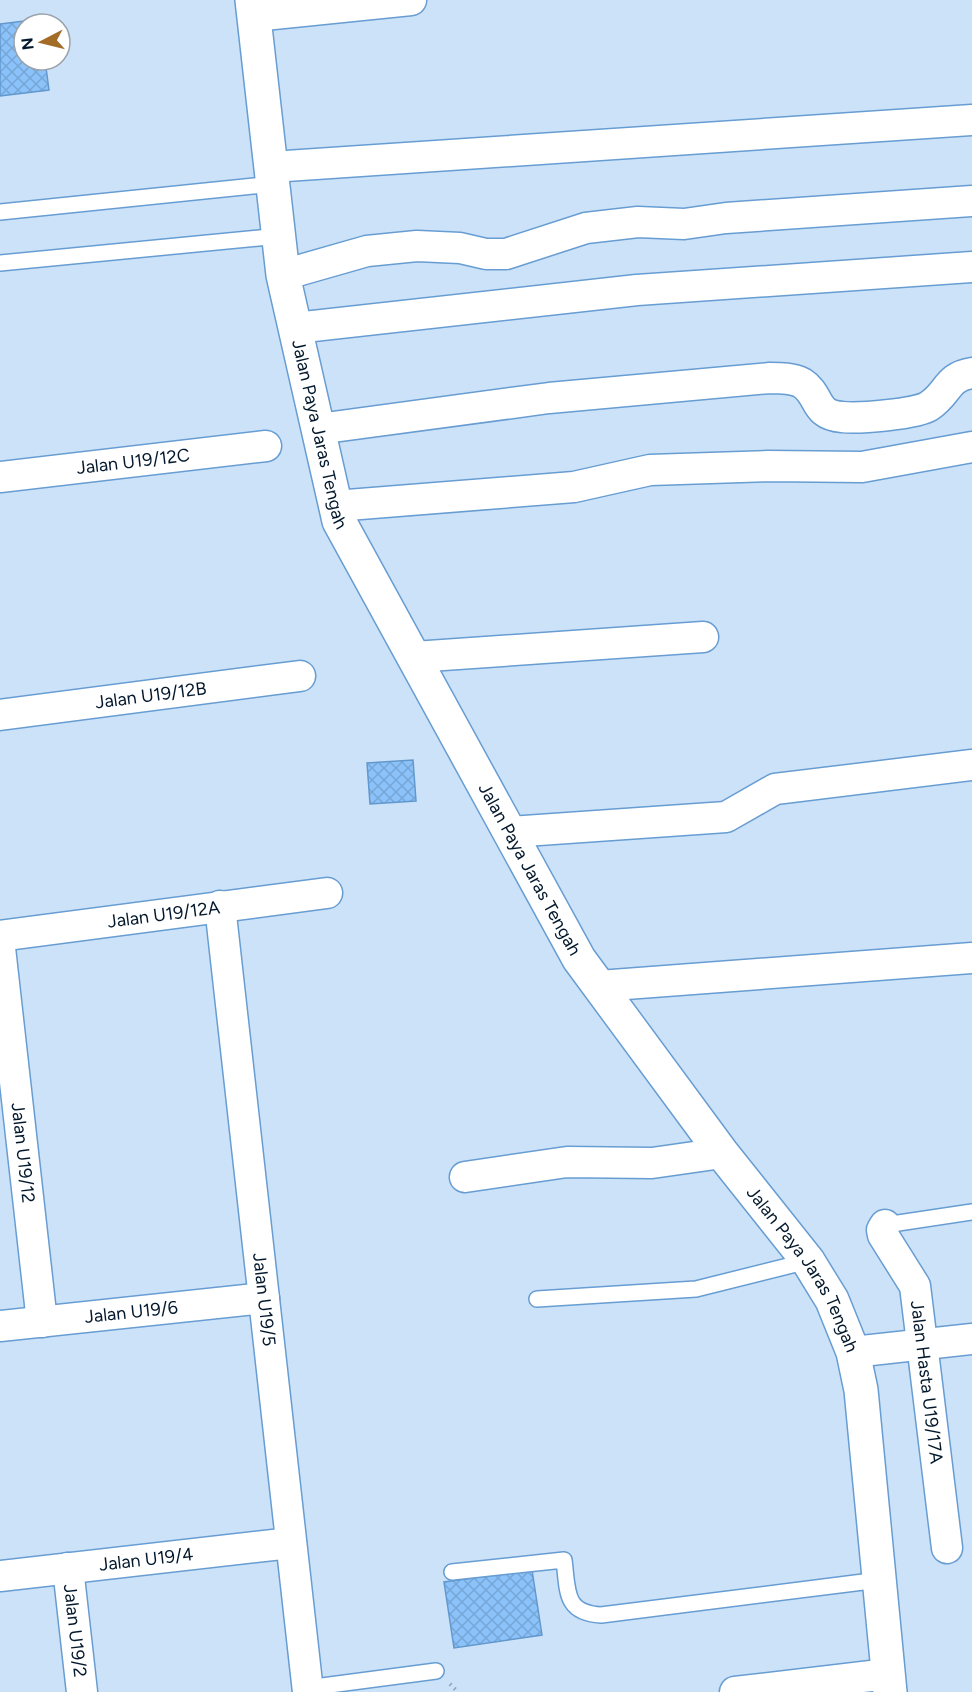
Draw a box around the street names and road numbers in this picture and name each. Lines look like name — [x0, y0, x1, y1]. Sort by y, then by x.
street label: Jalan Paya Jaras Tengah — [287, 337, 352, 533]
street label: Jalan U19/12C — [75, 444, 191, 479]
street label: Jalan U19/12B — [94, 677, 208, 714]
street label: Jalan Paya Jaras Tengah — [474, 779, 586, 959]
street label: Jalan U19/12A — [106, 896, 221, 933]
street label: Jalan U19/12 — [6, 1101, 40, 1204]
street label: Jalan Paya Jaras Tengah — [742, 1182, 863, 1355]
street label: Jalan U19/5 — [248, 1252, 280, 1347]
street label: Jalan U19/6 — [84, 1296, 179, 1328]
street label: Jalan Hasta U19/17A — [906, 1299, 948, 1465]
street label: Jalan U19/4 — [98, 1543, 194, 1576]
street label: Jalan U19/2 — [59, 1583, 91, 1678]

